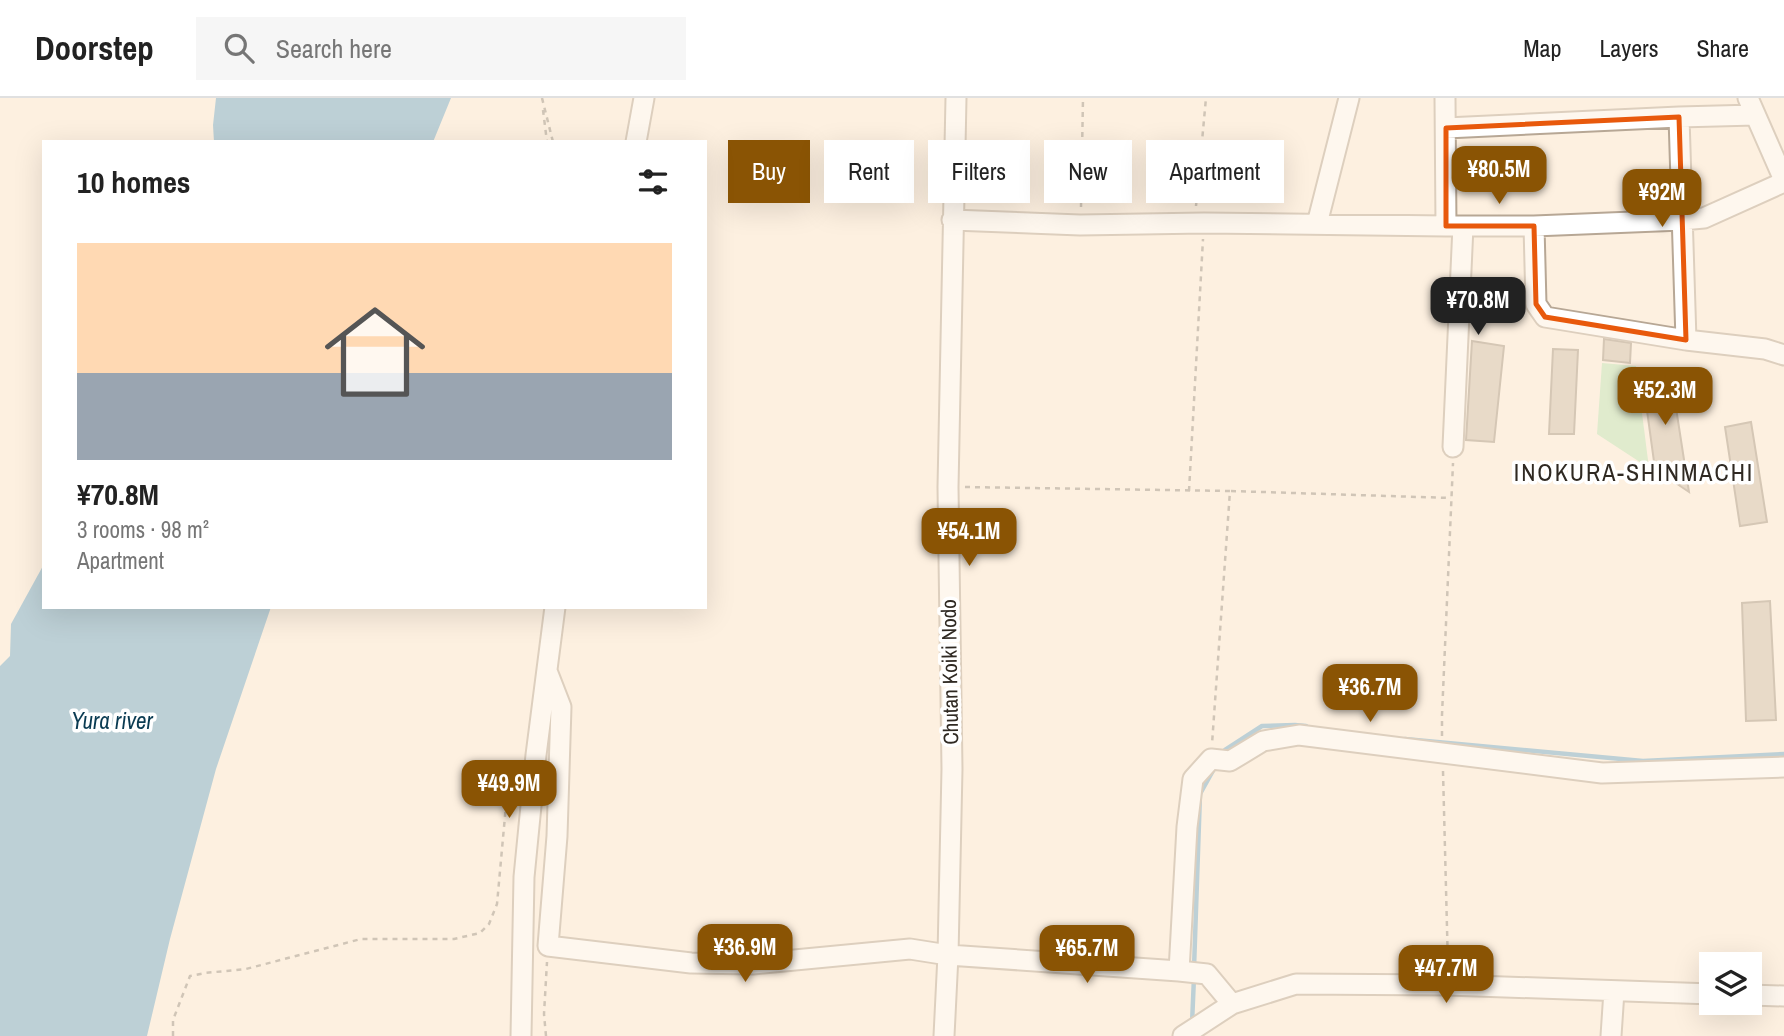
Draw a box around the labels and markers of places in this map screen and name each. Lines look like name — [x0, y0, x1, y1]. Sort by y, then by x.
pin: ¥80.5M — [1442, 146, 1556, 206]
pin: ¥92M — [1621, 170, 1703, 229]
pin: ¥70.8M — [1421, 278, 1535, 337]
pin: ¥52.3M — [1608, 368, 1722, 427]
pin: ¥54.1M — [912, 508, 1026, 568]
pin: ¥36.7M — [1313, 664, 1427, 724]
pin: ¥49.9M — [452, 760, 566, 820]
pin: ¥36.9M — [688, 924, 802, 984]
pin: ¥65.7M — [1030, 926, 1144, 985]
pin: ¥47.7M — [1389, 946, 1503, 1005]

